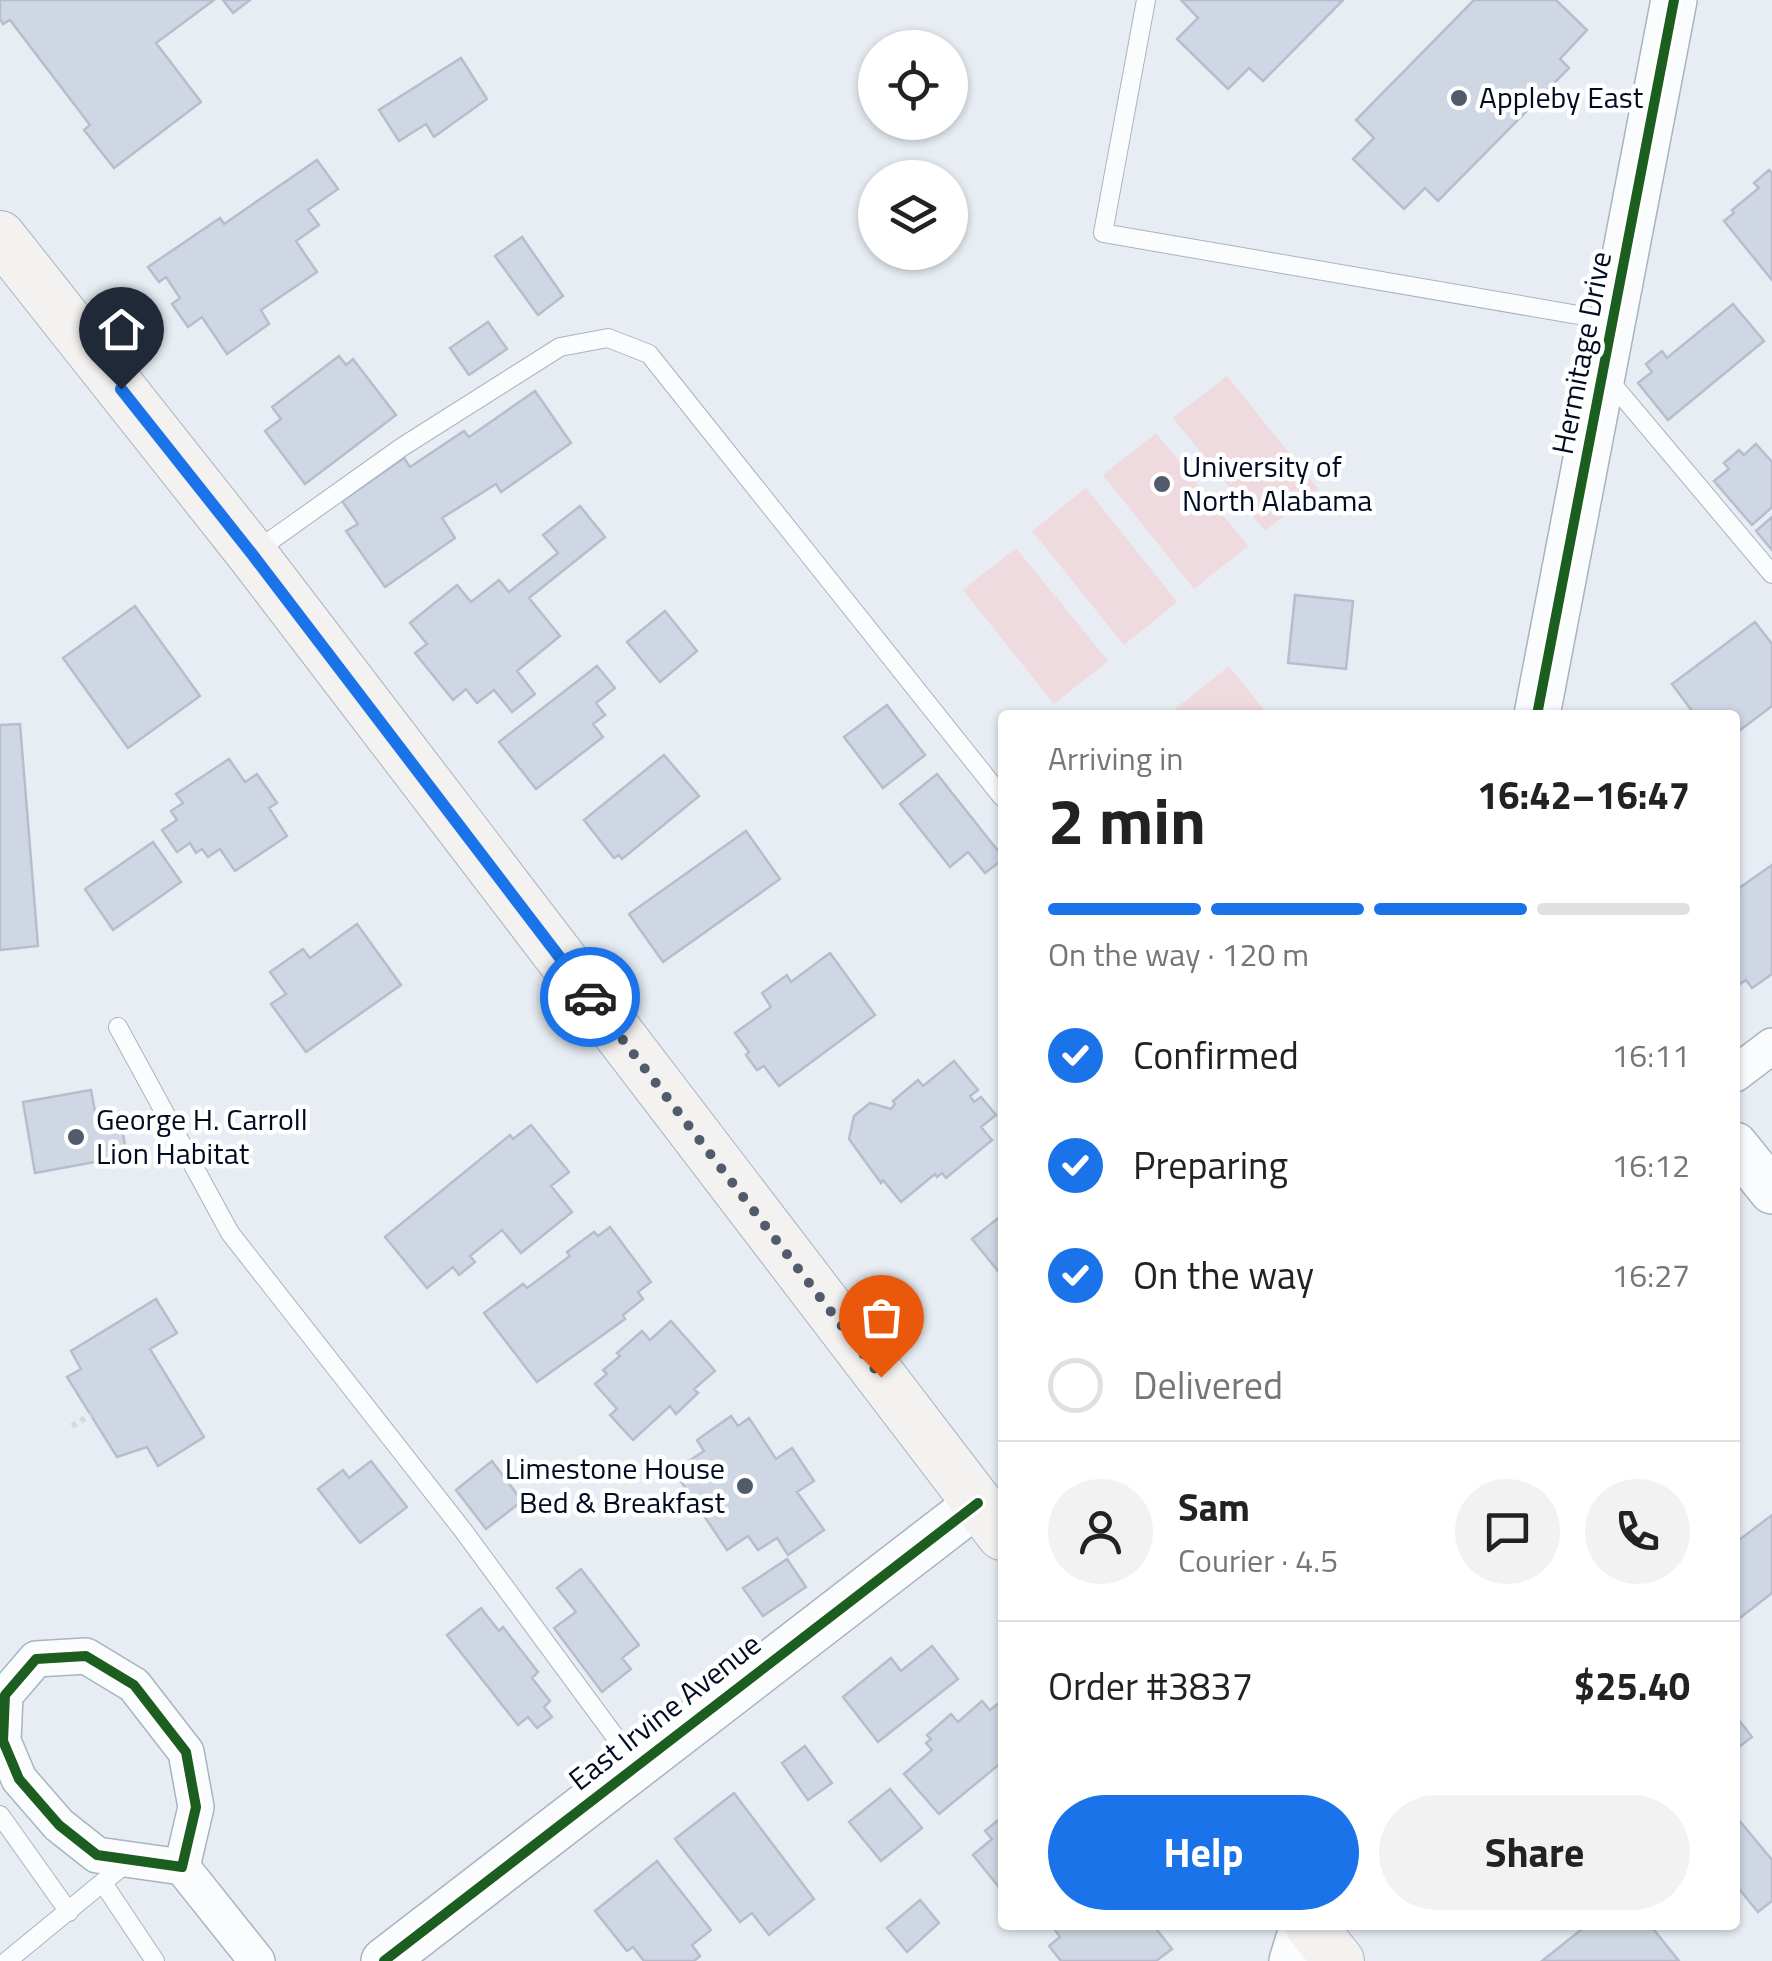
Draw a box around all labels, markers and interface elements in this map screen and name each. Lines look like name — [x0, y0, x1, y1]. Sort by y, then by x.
map controls — [858, 30, 968, 270]
button: locate — [858, 30, 968, 140]
place label: Appleby East — [1479, 74, 1644, 120]
marker: Appleby East — [1448, 87, 1470, 109]
button: layers — [858, 160, 968, 270]
street label: Hermitage Drive — [1539, 247, 1623, 458]
pin — [79, 287, 164, 390]
icon: home — [94, 302, 149, 357]
place label: University of North Alabama — [1182, 443, 1372, 523]
marker: University of North Alabama — [1151, 473, 1173, 495]
text: Arriving in — [1048, 734, 1184, 782]
text: 16:42–16:47 — [1477, 766, 1690, 824]
text: 2 min — [1048, 770, 1206, 869]
text: On the way · 120 m — [1048, 930, 1309, 978]
courier — [540, 947, 640, 1047]
icon: car — [563, 970, 618, 1025]
text: Confirmed — [1133, 1026, 1299, 1084]
icon: check — [1048, 1028, 1103, 1083]
text: 16:11 — [1611, 1031, 1690, 1079]
place label: George H. Carroll Lion Habitat — [96, 1096, 308, 1176]
marker: George H. Carroll Lion Habitat — [65, 1126, 87, 1148]
text: Preparing — [1133, 1136, 1288, 1194]
icon: check — [1048, 1138, 1103, 1193]
text: 16:12 — [1611, 1141, 1690, 1189]
text: On the way — [1133, 1246, 1314, 1304]
icon: check — [1048, 1248, 1103, 1303]
text: 16:27 — [1611, 1251, 1690, 1299]
pin — [839, 1275, 924, 1378]
icon: bag — [854, 1290, 909, 1345]
text: Delivered — [1133, 1356, 1283, 1414]
place label: Limestone House Bed & Breakfast — [505, 1445, 725, 1525]
marker: Limestone House Bed & Breakfast — [734, 1475, 756, 1497]
text: Sam — [1178, 1478, 1250, 1536]
button: person — [1048, 1479, 1153, 1584]
button: chat — [1455, 1479, 1560, 1584]
button: phone — [1585, 1479, 1690, 1584]
text: Courier · 4.5 — [1178, 1536, 1338, 1584]
street label: East Irvine Avenue — [558, 1621, 770, 1801]
text: Order #3837 — [1048, 1657, 1253, 1715]
text: $25.40 — [1574, 1657, 1690, 1715]
button: Help — [1048, 1795, 1359, 1910]
button: Share — [1379, 1795, 1690, 1910]

